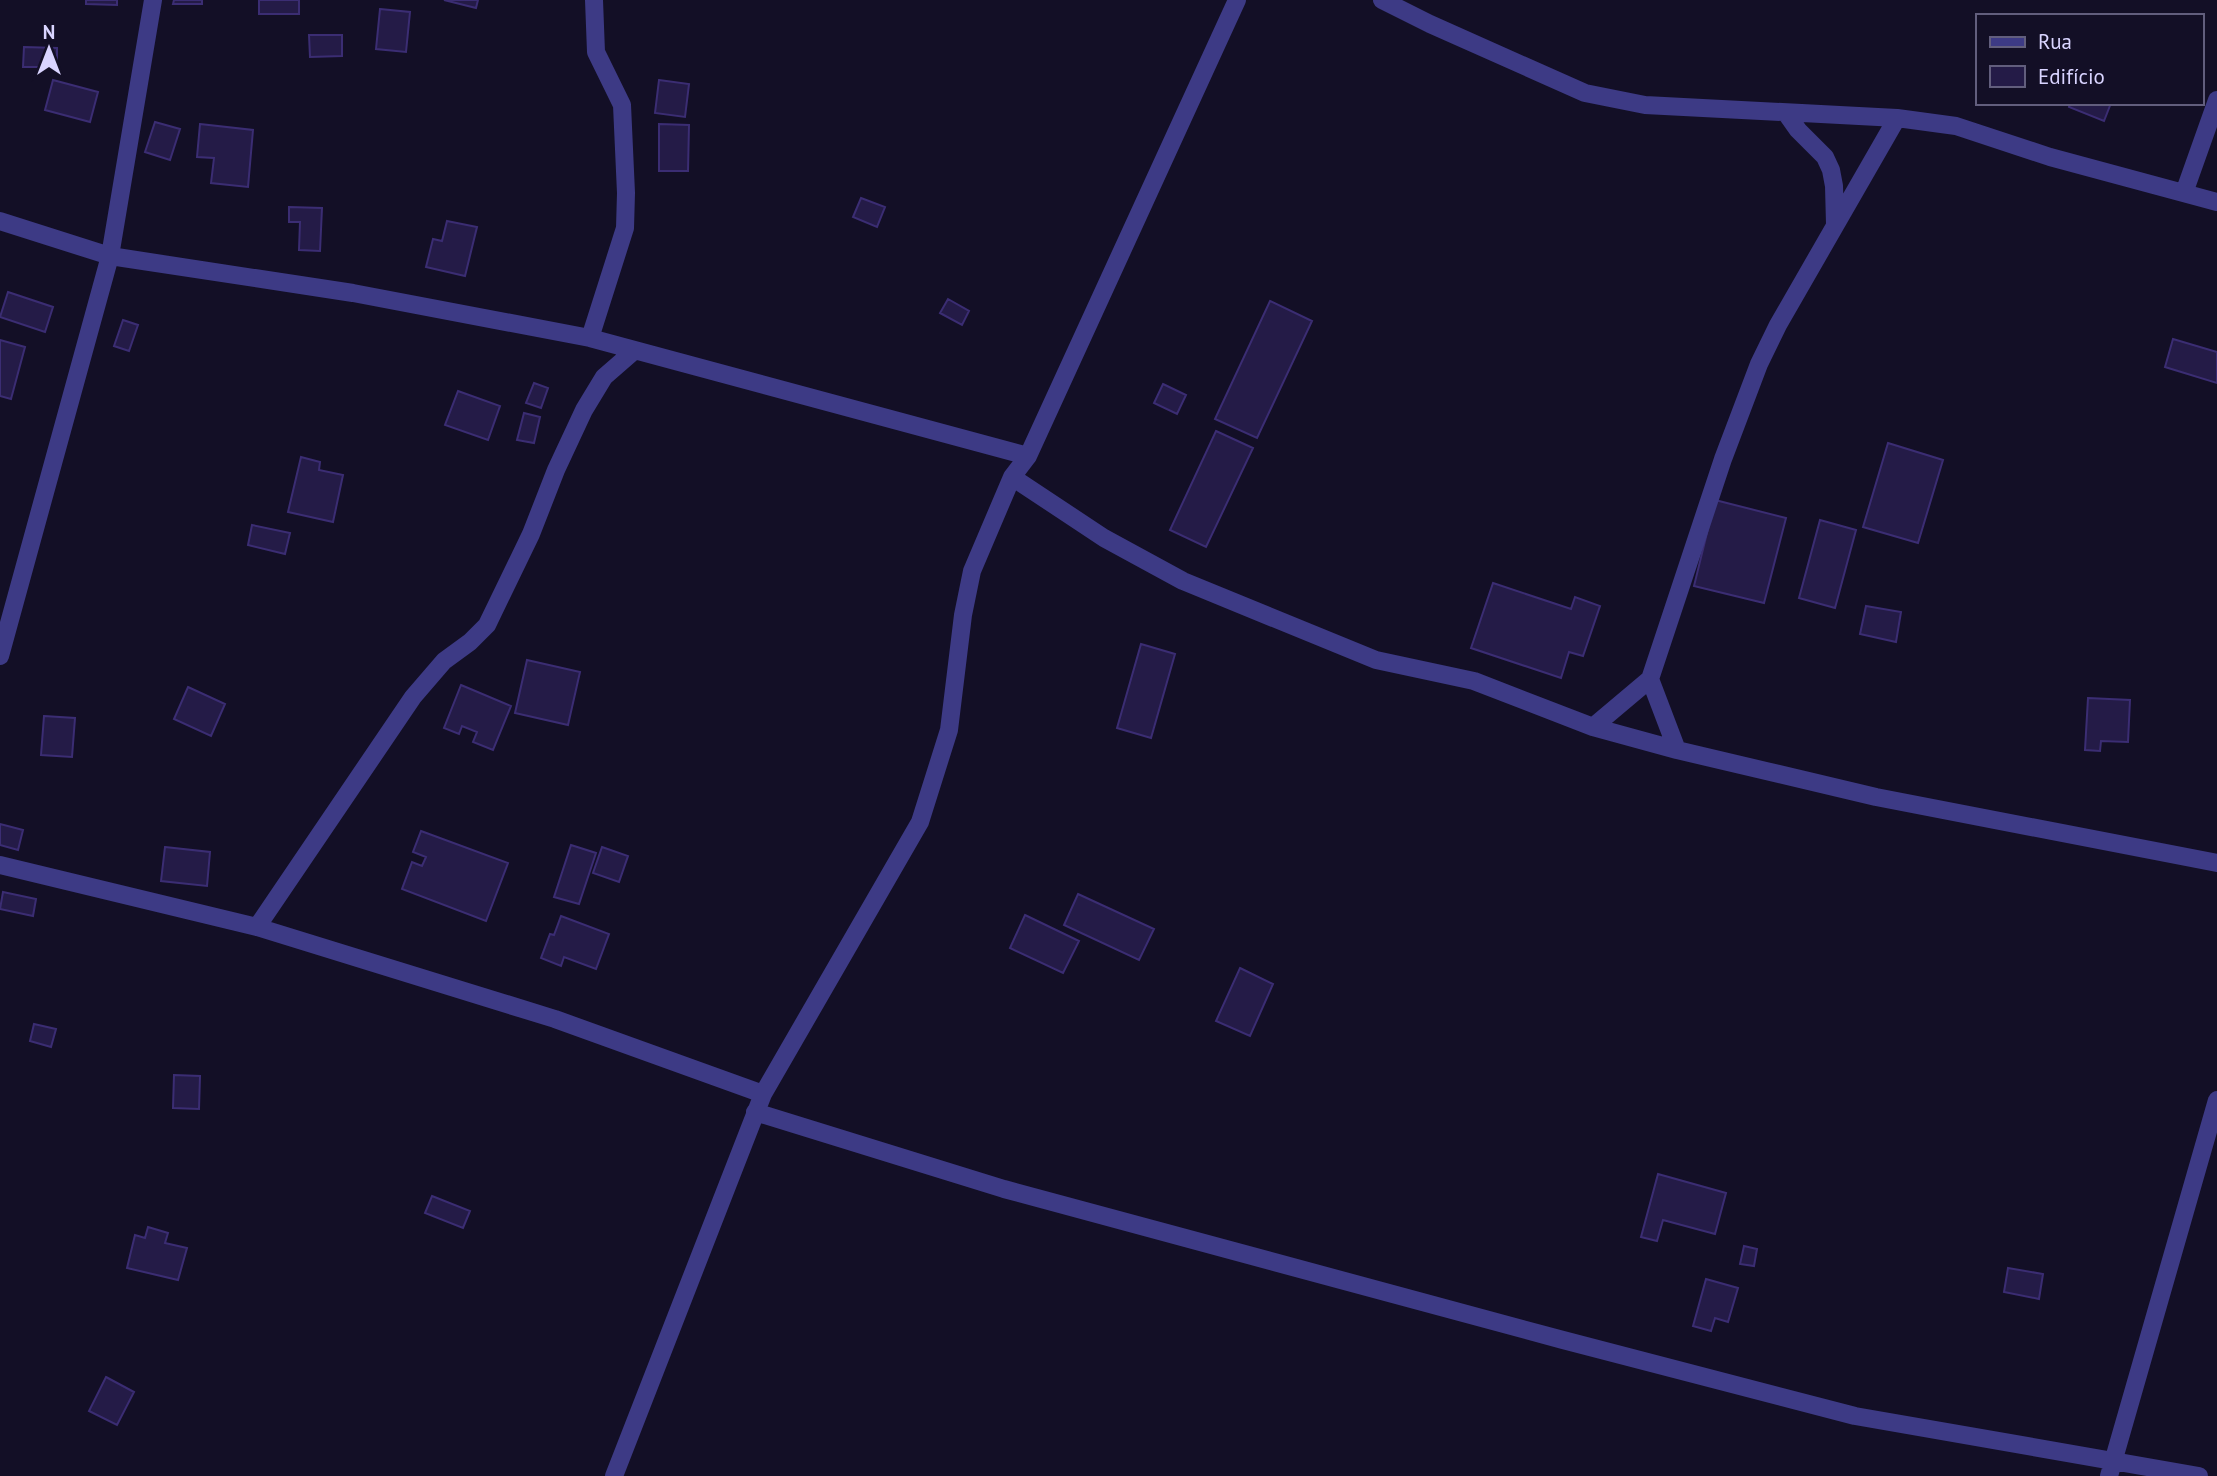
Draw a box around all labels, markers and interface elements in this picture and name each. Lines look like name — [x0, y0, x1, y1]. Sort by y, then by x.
north arrow — [14, 14, 84, 84]
legend — [1976, 14, 2203, 105]
text: N — [43, 20, 55, 44]
text: Rua — [2038, 28, 2072, 55]
text: Edifício — [2038, 63, 2105, 90]

